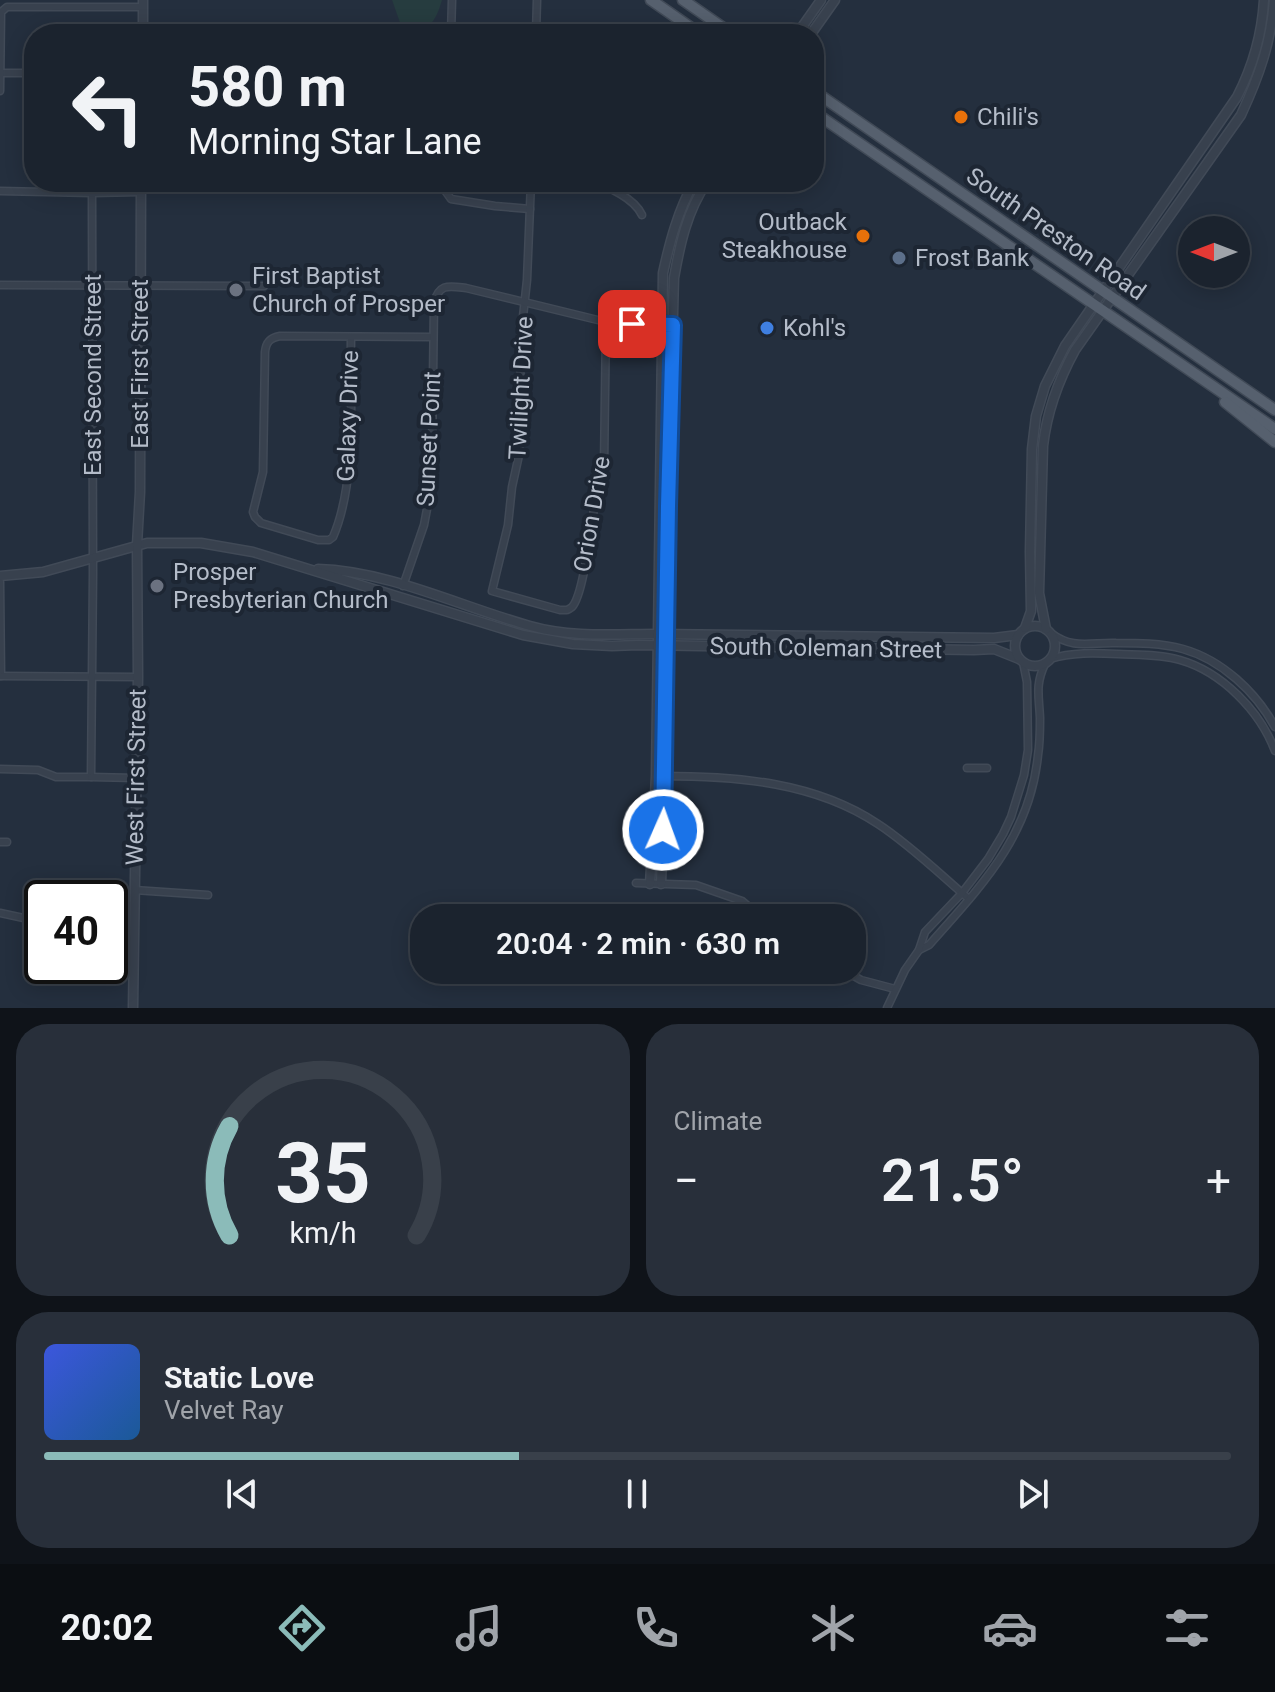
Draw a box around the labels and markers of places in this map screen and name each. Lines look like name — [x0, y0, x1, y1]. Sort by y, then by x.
place label: Chili's — [977, 103, 1039, 131]
marker: Chili's — [952, 108, 970, 126]
place label: Outback Steakhouse — [722, 208, 848, 264]
marker: Outback Steakhouse — [854, 227, 872, 245]
place label: Frost Bank — [915, 244, 1030, 272]
marker: Frost Bank — [890, 249, 908, 267]
place label: First Baptist Church of Prosper — [252, 262, 445, 318]
marker: First Baptist Church of Prosper — [227, 281, 245, 299]
pin — [598, 290, 666, 358]
place label: Kohl's — [783, 314, 846, 342]
marker: Kohl's — [758, 319, 776, 337]
place label: Prosper Presbyterian Church — [173, 558, 388, 614]
marker: Prosper Presbyterian Church — [148, 577, 166, 595]

